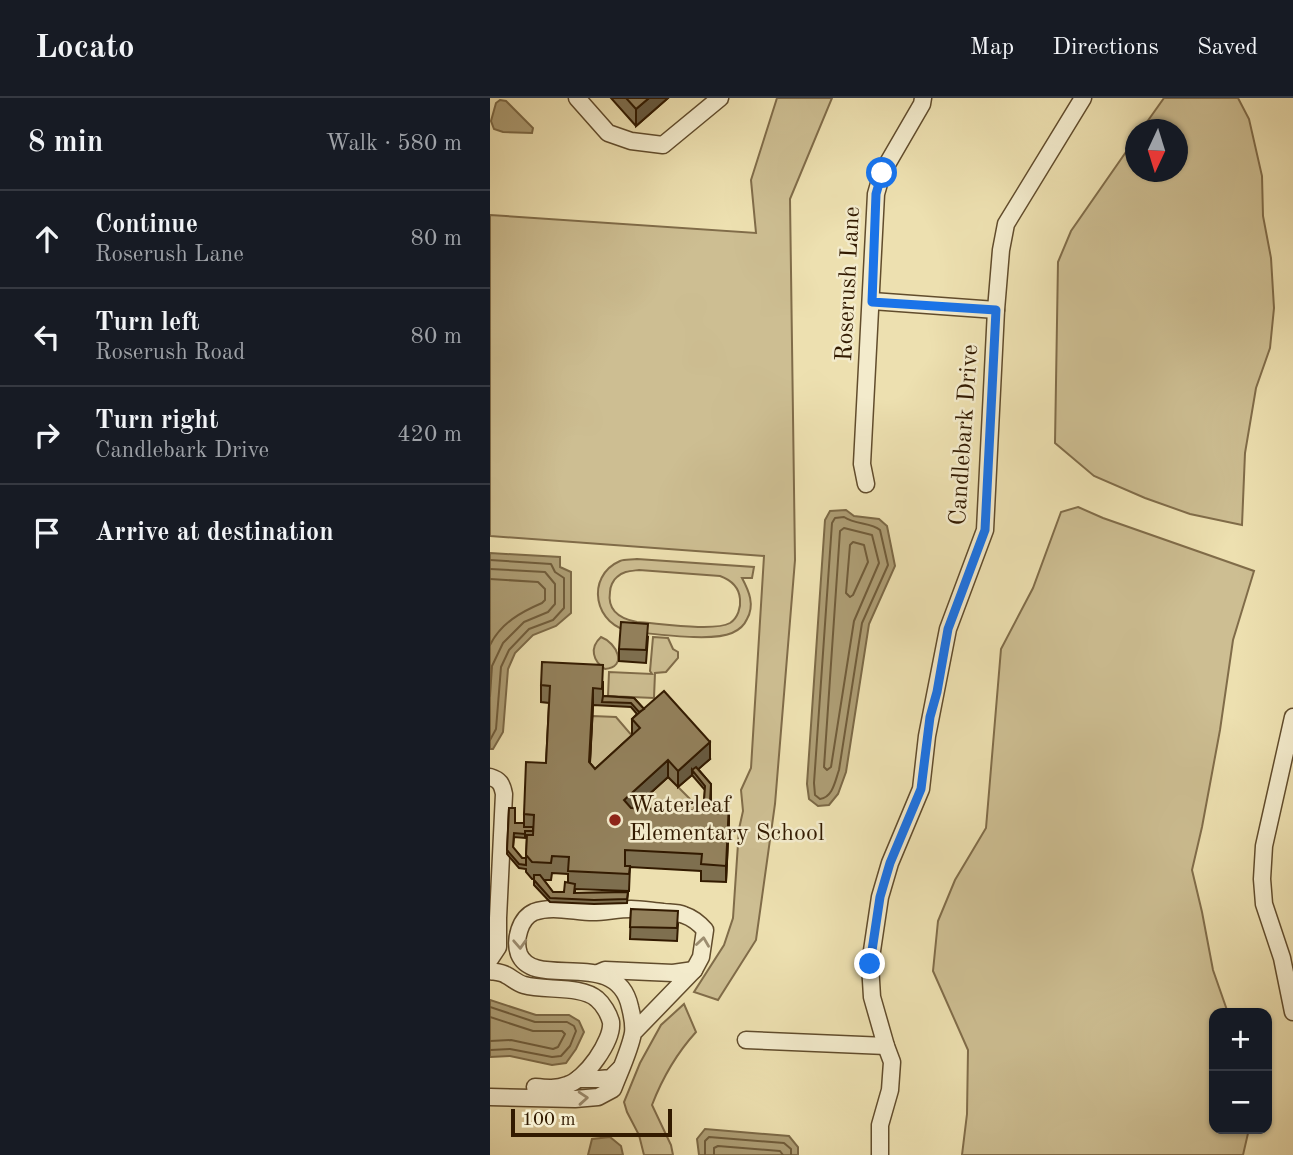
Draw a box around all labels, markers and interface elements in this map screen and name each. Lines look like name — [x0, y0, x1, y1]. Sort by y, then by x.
text: Locato — [35, 32, 135, 65]
text: Map — [970, 36, 1014, 60]
text: Directions — [1052, 36, 1159, 60]
text: Saved — [1197, 36, 1258, 60]
north arrow — [1125, 119, 1188, 182]
text: 8 min — [28, 128, 103, 158]
text: Walk · 580 m — [326, 132, 462, 155]
route start — [866, 157, 897, 188]
street label: Roserush Lane — [833, 206, 865, 362]
text: Continue — [95, 212, 198, 238]
icon: ahead — [28, 220, 66, 258]
text: 80 m — [411, 227, 462, 250]
text: Roserush Lane — [95, 243, 244, 266]
text: Turn left — [95, 310, 200, 336]
icon: left — [28, 318, 66, 356]
text: 80 m — [411, 325, 462, 348]
text: Roserush Road — [95, 341, 245, 364]
street label: Candlebark Drive — [947, 343, 983, 527]
text: Turn right — [95, 408, 218, 434]
icon: right — [28, 416, 66, 454]
text: 420 m — [397, 423, 462, 446]
text: Candlebark Drive — [95, 439, 269, 462]
icon: arrive — [28, 514, 66, 552]
text: Arrive at destination — [95, 520, 334, 546]
place label: Waterleaf Elementary School — [629, 794, 824, 846]
marker: Waterleaf Elementary School — [607, 812, 623, 828]
one-way arrow — [695, 936, 710, 948]
one-way arrow — [512, 939, 527, 950]
route end — [854, 948, 885, 979]
map controls — [1209, 1008, 1272, 1134]
button: + — [1209, 1008, 1272, 1071]
button: − — [1209, 1071, 1272, 1134]
one-way arrow — [577, 1091, 588, 1106]
scale bar — [511, 1106, 672, 1138]
text: 100 m — [522, 1111, 575, 1130]

